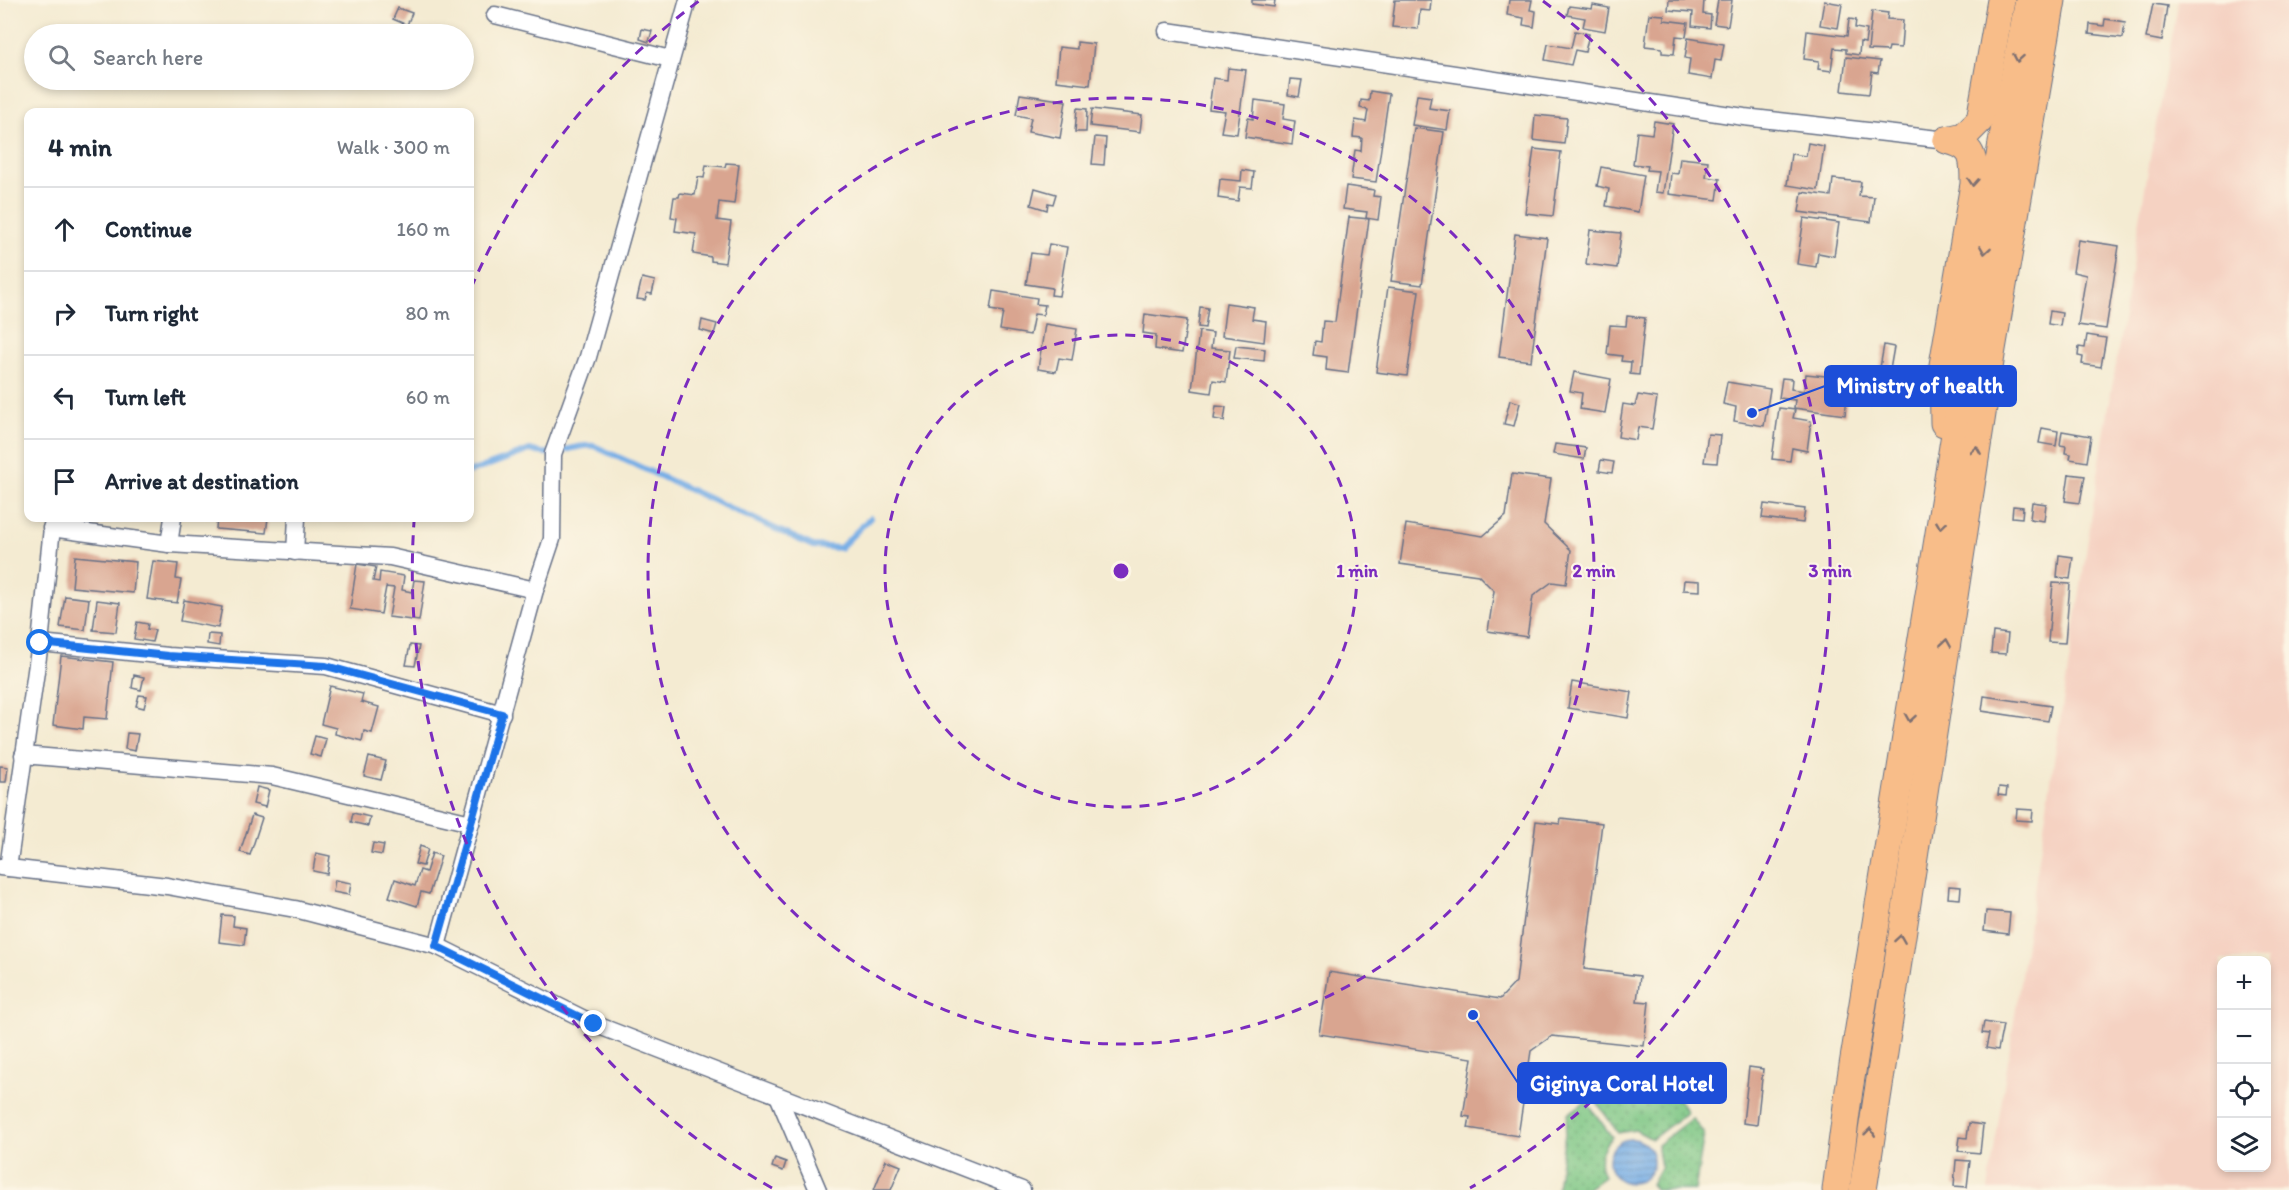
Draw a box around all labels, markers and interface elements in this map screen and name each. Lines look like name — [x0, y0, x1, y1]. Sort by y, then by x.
search box — [24, 24, 474, 90]
icon: search — [45, 41, 78, 74]
text: Search here — [93, 44, 203, 71]
one-way arrow — [2012, 52, 2025, 62]
text: 4 min — [48, 131, 112, 163]
text: Walk · 300 m — [337, 135, 450, 159]
one-way arrow — [1967, 177, 1980, 187]
icon: ahead — [48, 213, 81, 246]
text: Continue — [105, 216, 192, 243]
text: 160 m — [397, 217, 450, 241]
one-way arrow — [1979, 244, 1992, 254]
icon: right — [48, 297, 81, 330]
text: Turn right — [105, 300, 199, 327]
text: 80 m — [405, 301, 450, 325]
callout: Ministry of health — [1825, 366, 2016, 406]
text: Ministry of health — [1836, 372, 2005, 399]
icon: left — [48, 381, 81, 414]
text: Turn left — [105, 384, 186, 411]
text: 60 m — [406, 385, 450, 409]
one-way arrow — [1969, 445, 1982, 455]
icon: arrive — [48, 465, 81, 498]
text: Arrive at destination — [105, 468, 299, 495]
one-way arrow — [1935, 521, 1947, 530]
text: 1 min — [1336, 560, 1378, 582]
text: 2 min — [1573, 560, 1616, 582]
text: 3 min — [1808, 560, 1852, 582]
centre of rings — [1111, 561, 1131, 581]
route start — [26, 629, 52, 655]
one-way arrow — [1939, 638, 1952, 648]
one-way arrow — [1904, 713, 1916, 722]
one-way arrow — [1893, 935, 1905, 944]
map controls — [2217, 956, 2271, 1172]
button: + — [2217, 956, 2271, 1010]
route end — [580, 1010, 606, 1036]
button: − — [2217, 1010, 2271, 1064]
callout: Giginya Coral Hotel — [1518, 1063, 1726, 1103]
button: locate — [2217, 1064, 2271, 1118]
text: Giginya Coral Hotel — [1530, 1070, 1715, 1097]
button: layers — [2217, 1118, 2271, 1172]
one-way arrow — [1864, 1127, 1876, 1137]

